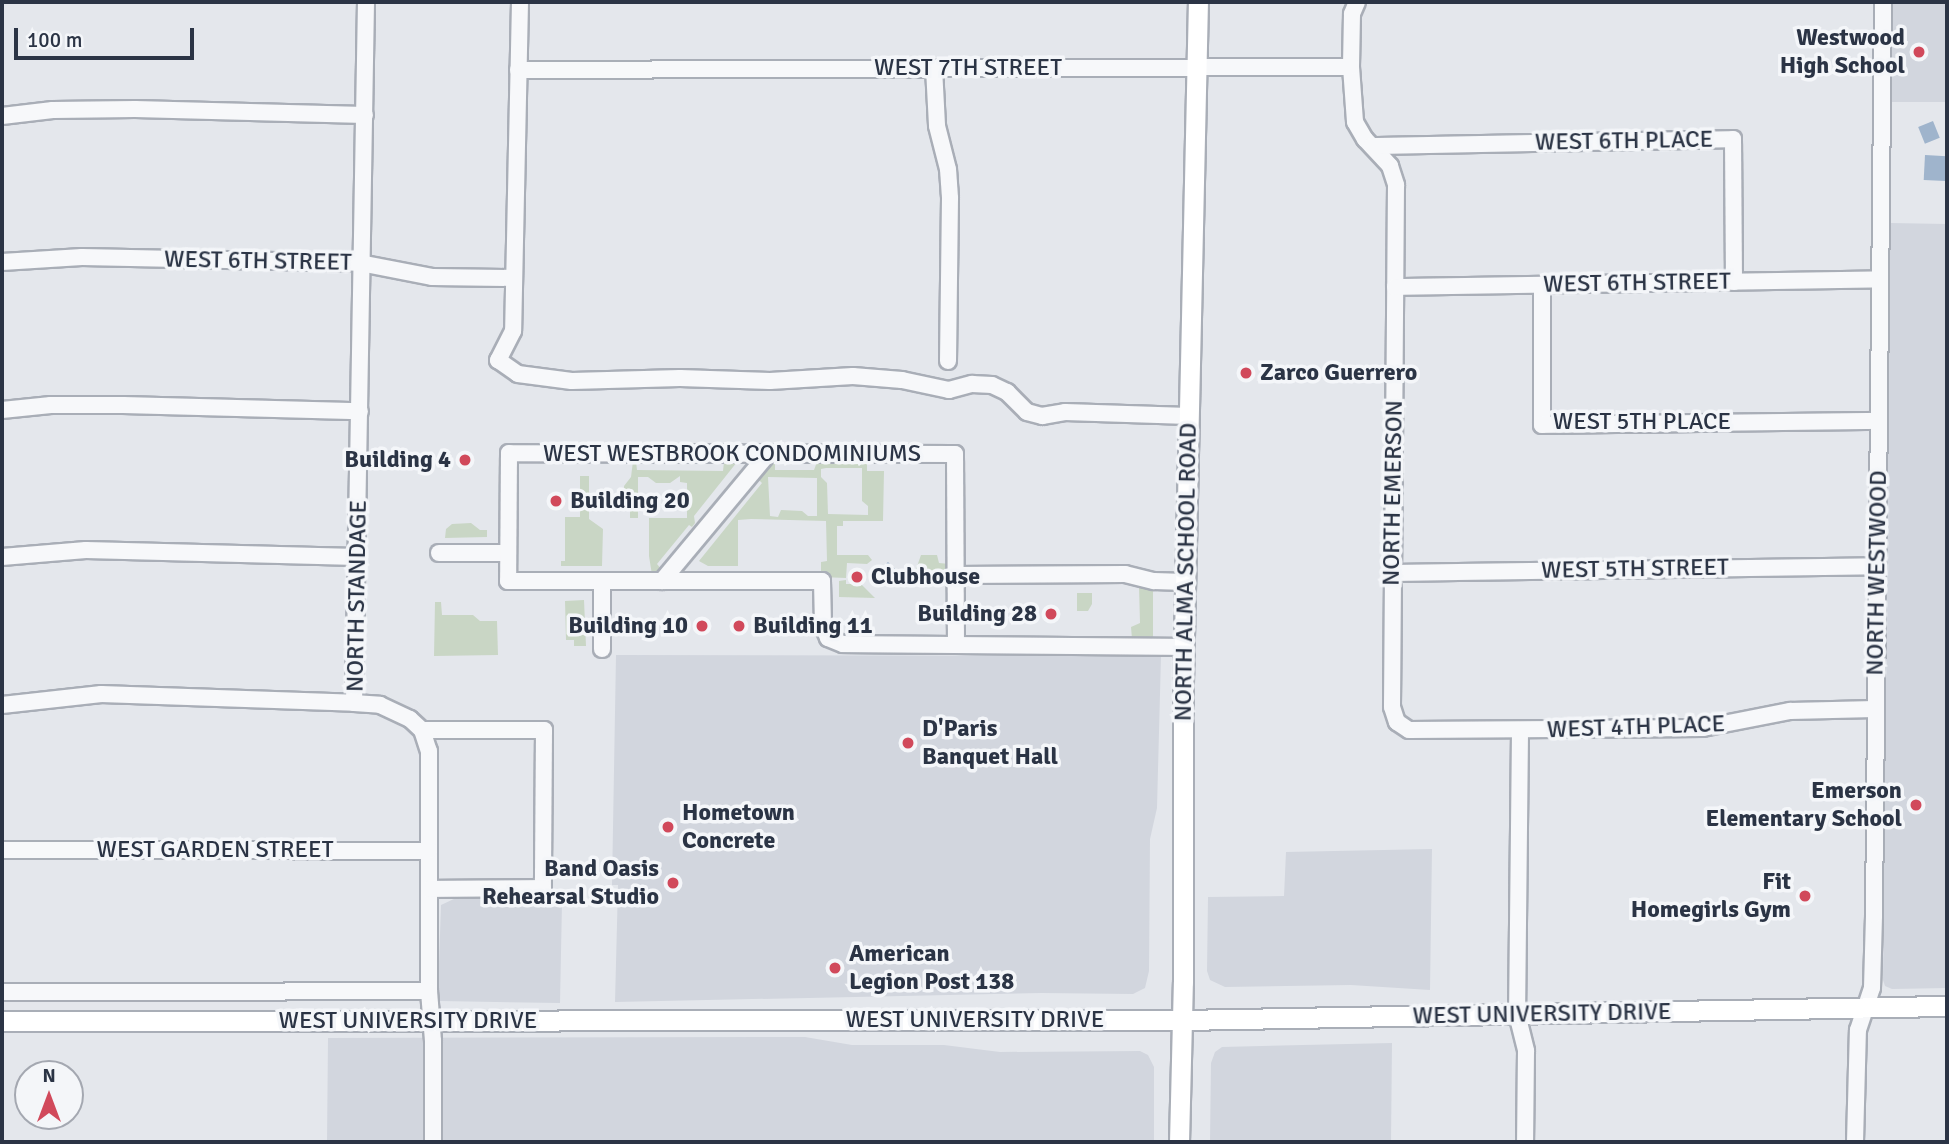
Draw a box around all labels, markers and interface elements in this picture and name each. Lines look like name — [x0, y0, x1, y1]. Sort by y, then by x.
scale bar — [18, 14, 198, 58]
place label: Westwood High School — [1780, 24, 1905, 80]
text: 100 m — [27, 27, 82, 53]
marker: Westwood High School — [1911, 44, 1927, 60]
street label: WEST 7TH STREET — [874, 54, 1062, 82]
street label: WEST 6TH PLACE — [1535, 125, 1713, 157]
street label: WEST 6TH STREET — [164, 245, 352, 277]
street label: WEST 6TH STREET — [1543, 267, 1731, 299]
place label: Zarco Guerrero — [1260, 359, 1417, 387]
marker: Zarco Guerrero — [1238, 365, 1254, 381]
street label: NORTH EMERSON — [1377, 400, 1409, 586]
street label: WEST 5TH PLACE — [1553, 408, 1731, 436]
street label: NORTH ALMA SCHOOL ROAD — [1169, 422, 1203, 722]
street label: WEST WESTBROOK CONDOMINIUMS — [543, 440, 921, 468]
place label: Building 4 — [344, 446, 451, 474]
marker: Building 4 — [457, 452, 473, 468]
street label: NORTH WESTWOOD — [1861, 470, 1893, 676]
place label: Building 20 — [570, 487, 690, 515]
marker: Building 20 — [548, 493, 564, 509]
street label: NORTH STANDAGE — [341, 500, 373, 692]
street label: WEST 5TH STREET — [1541, 553, 1729, 585]
place label: Clubhouse — [871, 563, 980, 591]
marker: Clubhouse — [849, 569, 865, 585]
place label: Building 28 — [917, 600, 1037, 628]
marker: Building 28 — [1043, 606, 1059, 622]
place label: Building 10 — [568, 612, 688, 640]
place label: Building 11 — [753, 612, 873, 640]
marker: Building 10 — [694, 618, 710, 634]
marker: Building 11 — [731, 618, 747, 634]
street label: WEST 4TH PLACE — [1546, 709, 1726, 745]
place label: D'Paris Banquet Hall — [922, 715, 1058, 771]
marker: D'Paris Banquet Hall — [900, 735, 916, 751]
place label: Emerson Elementary School — [1705, 777, 1902, 833]
marker: Emerson Elementary School — [1908, 797, 1924, 813]
place label: Hometown Concrete — [682, 799, 795, 855]
marker: Hometown Concrete — [660, 819, 676, 835]
street label: WEST GARDEN STREET — [97, 836, 333, 864]
place label: Band Oasis Rehearsal Studio — [482, 855, 659, 911]
place label: Fit Homegirls Gym — [1631, 868, 1791, 924]
marker: Band Oasis Rehearsal Studio — [665, 875, 681, 891]
marker: Fit Homegirls Gym — [1797, 888, 1813, 904]
place label: American Legion Post 138 — [849, 940, 1014, 996]
marker: American Legion Post 138 — [827, 960, 843, 976]
street label: WEST UNIVERSITY DRIVE — [1412, 997, 1672, 1031]
street label: WEST UNIVERSITY DRIVE — [846, 1006, 1104, 1034]
street label: WEST UNIVERSITY DRIVE — [279, 1007, 537, 1035]
north arrow — [14, 1060, 84, 1130]
text: N — [42, 1064, 56, 1088]

